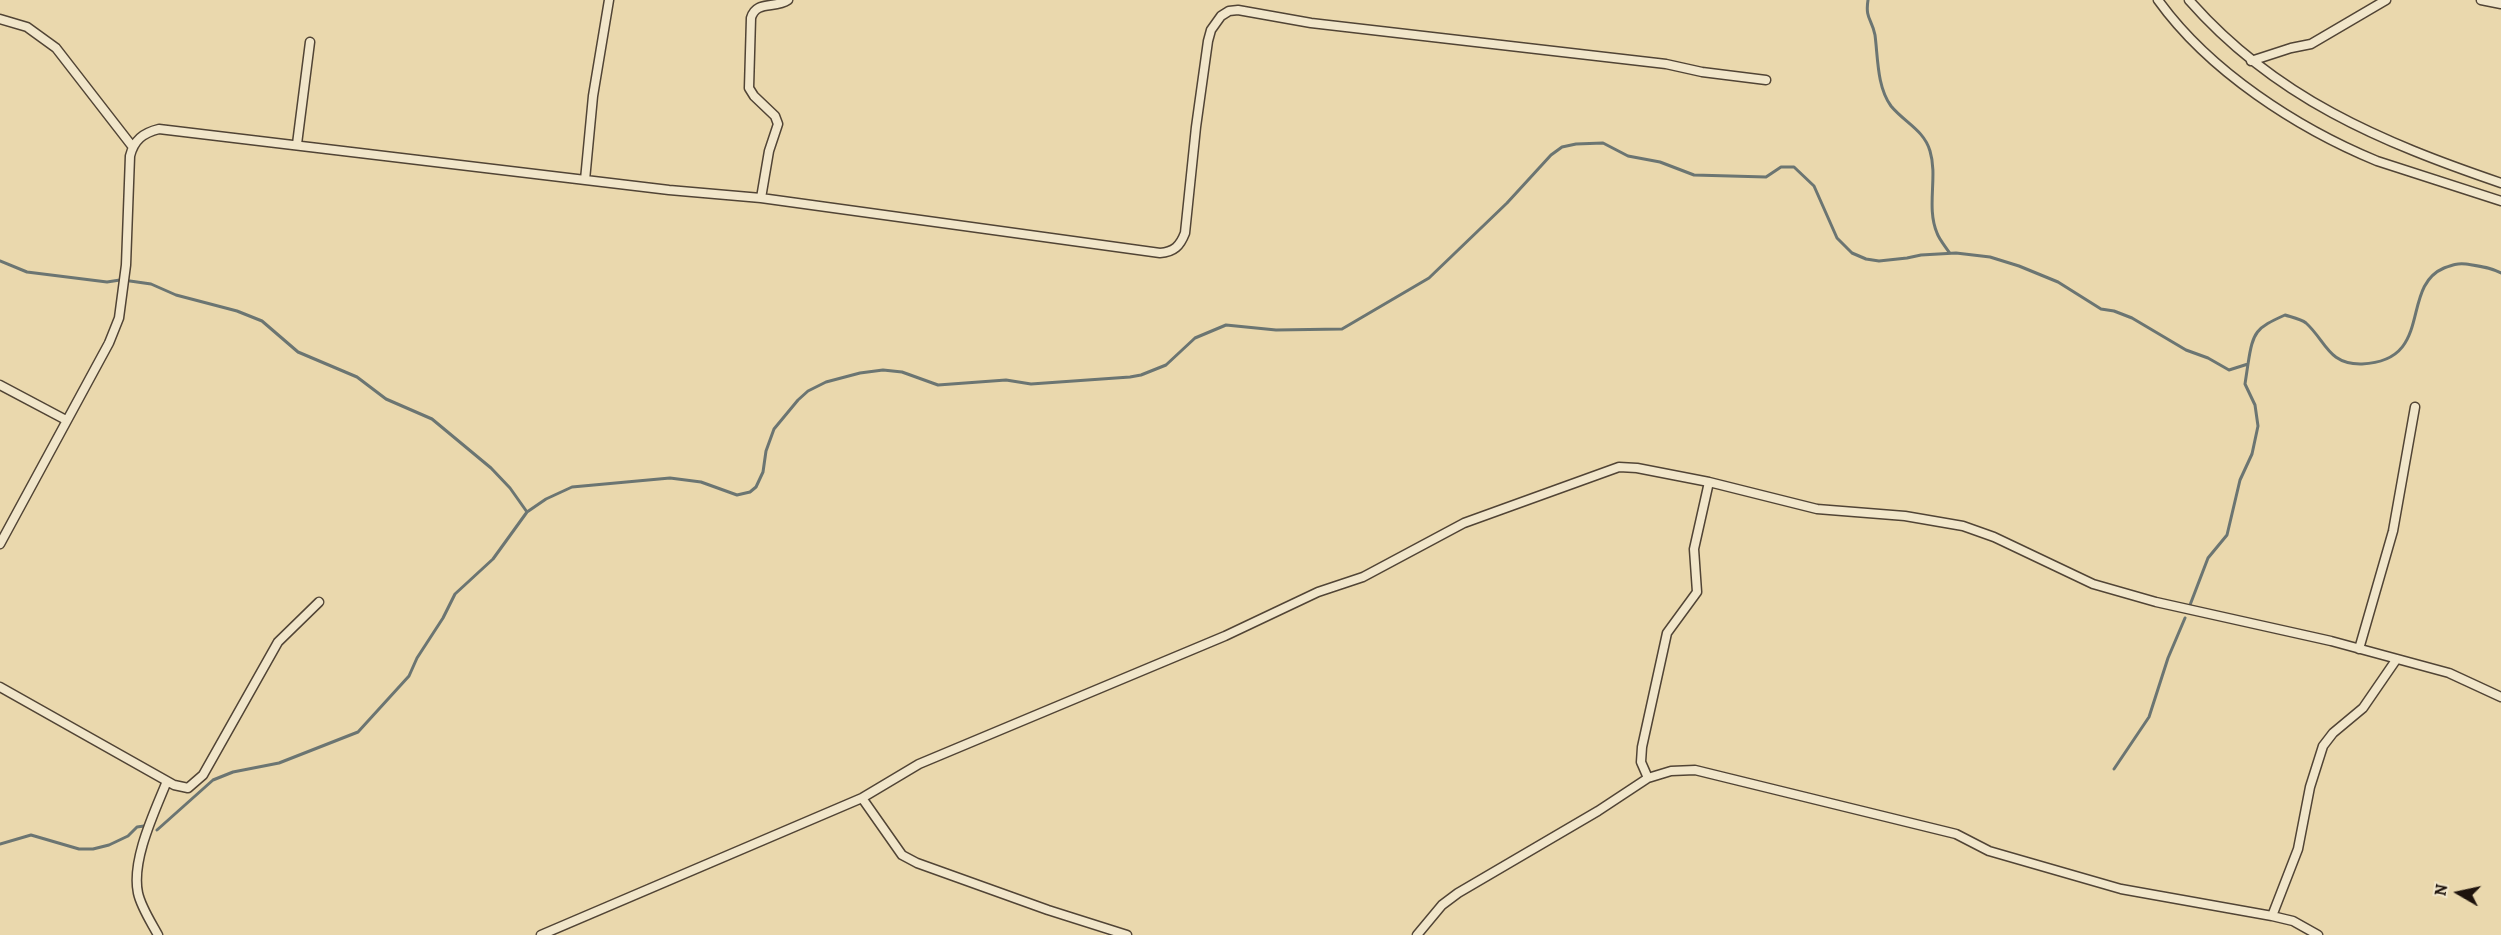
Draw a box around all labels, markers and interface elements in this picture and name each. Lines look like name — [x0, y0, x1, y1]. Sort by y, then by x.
north arrow — [2429, 863, 2489, 923]
text: N — [2429, 883, 2453, 898]

